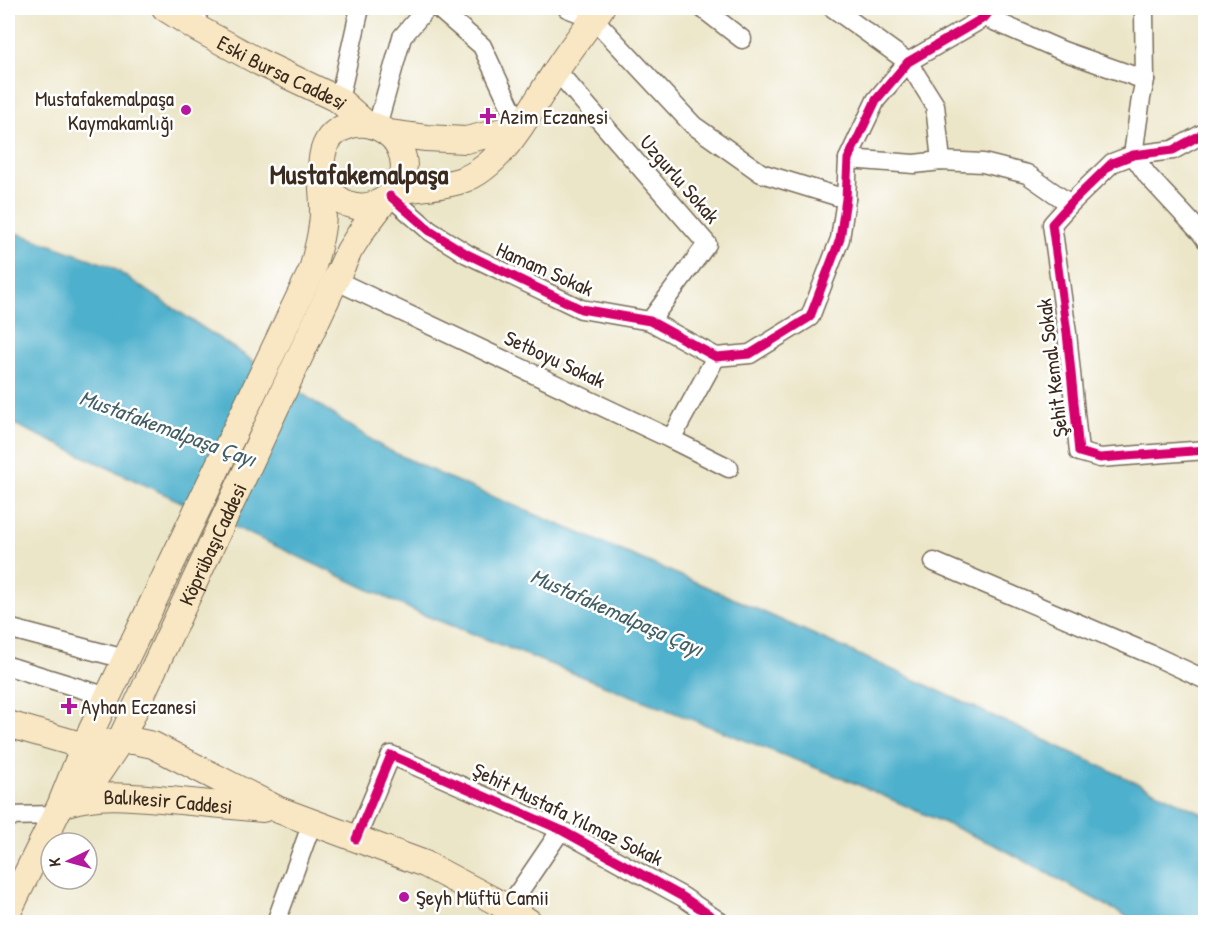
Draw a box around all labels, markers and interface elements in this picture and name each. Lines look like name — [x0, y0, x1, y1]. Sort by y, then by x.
street label: Eski Bursa Caddesi — [212, 28, 354, 116]
place label: Mustafakemalpaşa Kaymakamlığı — [35, 84, 174, 137]
place label: Azim Eczanesi — [500, 102, 608, 131]
marker: Mustafakemalpaşa Kaymakamlığı — [179, 103, 193, 117]
marker: Azim Eczanesi — [481, 109, 495, 123]
street label: Uzgurlu Sokak — [633, 128, 727, 230]
district label: Mustafakemalpaşa — [270, 156, 449, 194]
street label: Hamam Sokak — [492, 235, 598, 303]
street label: Şehit Kemal Sokak — [1029, 297, 1075, 439]
street label: Setboyu Sokak — [500, 323, 610, 395]
water label: Mustafakemalpaşa Çayı — [76, 382, 261, 474]
street label: KöprübaşıCaddesi — [171, 478, 253, 610]
water label: Mustafakemalpaşa Çayı — [526, 561, 709, 664]
place label: Ayhan Eczanesi — [81, 692, 197, 721]
marker: Ayhan Eczanesi — [62, 699, 76, 713]
street label: Şehit Mustafa Yılmaz Sokak — [468, 755, 668, 873]
street label: Balıkesir Caddesi — [103, 782, 234, 820]
north arrow — [39, 831, 99, 891]
text: K — [43, 857, 65, 867]
place label: Şeyh Müftü Camii — [416, 883, 549, 912]
marker: Şeyh Müftü Camii — [397, 890, 411, 904]

